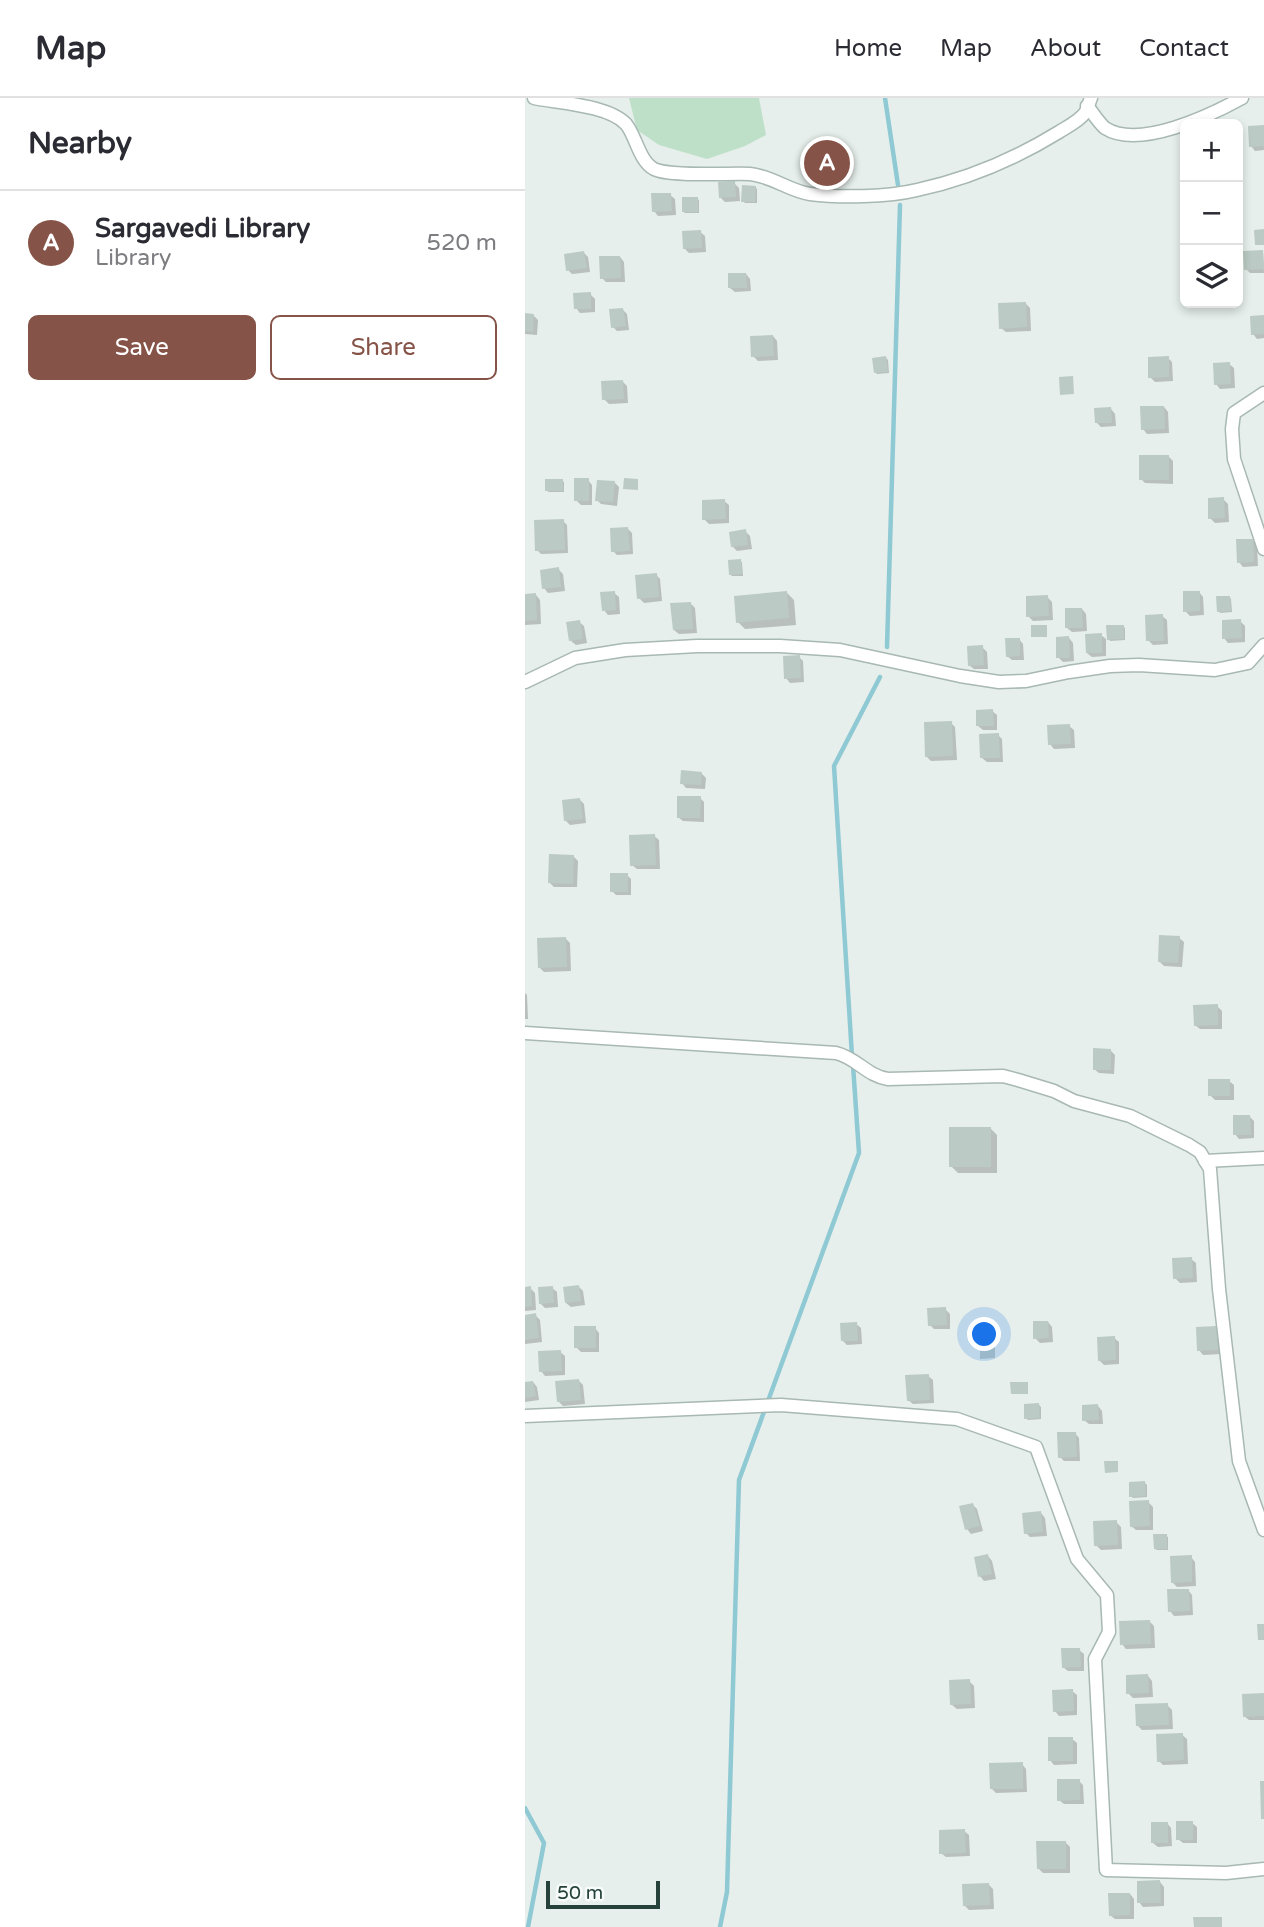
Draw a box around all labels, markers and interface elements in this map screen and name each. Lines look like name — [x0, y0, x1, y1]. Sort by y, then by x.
text: Map — [35, 29, 106, 68]
text: Home — [834, 34, 902, 63]
text: Map — [940, 34, 992, 63]
text: About — [1030, 34, 1101, 63]
text: Contact — [1139, 34, 1229, 63]
map controls — [1180, 119, 1243, 308]
button: + — [1180, 119, 1243, 182]
text: Nearby — [28, 125, 132, 162]
pin: A — [804, 137, 850, 189]
button: − — [1180, 182, 1243, 245]
text: Sargavedi Library — [95, 213, 310, 244]
text: A — [42, 229, 60, 257]
text: 520 m — [427, 229, 497, 257]
text: Library — [95, 244, 171, 272]
button: layers — [1180, 245, 1243, 308]
button: Save — [28, 315, 256, 380]
button: Share — [270, 315, 497, 380]
your location — [967, 1317, 1001, 1351]
scale bar — [546, 1878, 660, 1910]
text: 50 m — [557, 1882, 603, 1904]

